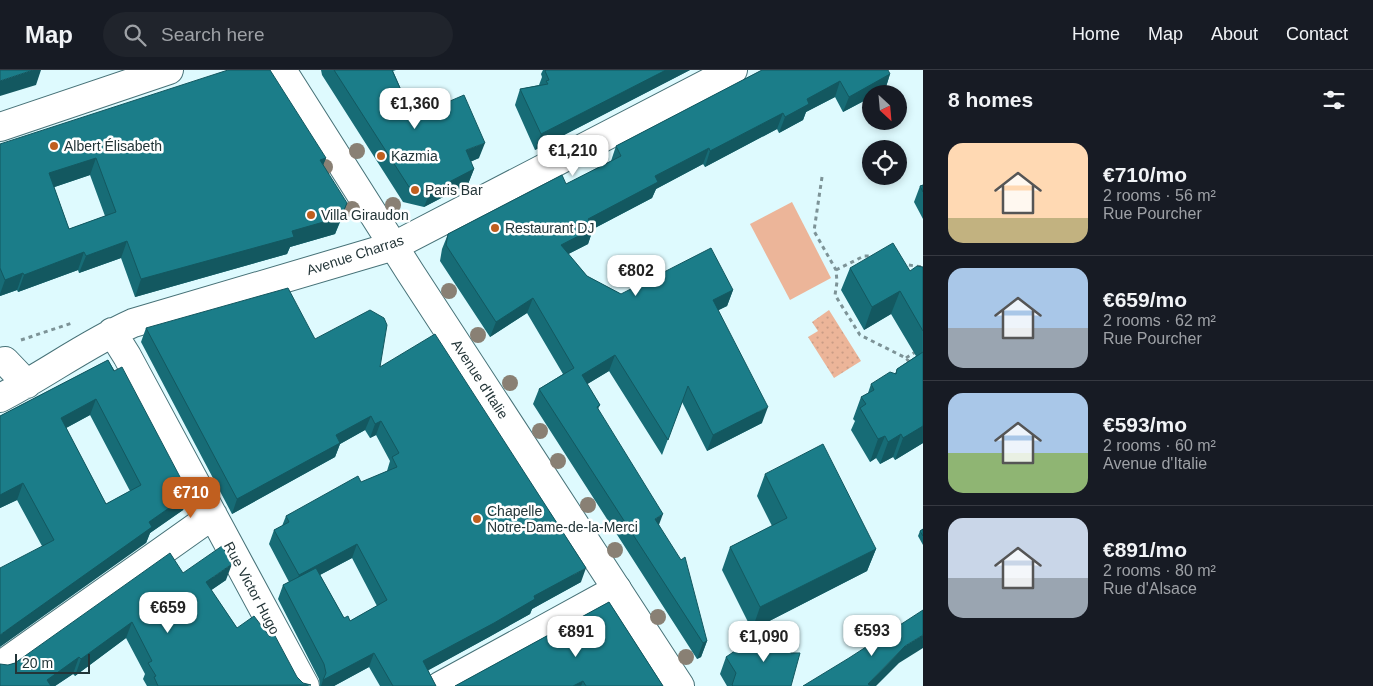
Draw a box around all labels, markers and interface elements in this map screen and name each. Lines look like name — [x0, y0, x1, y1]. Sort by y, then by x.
search box — [103, 12, 453, 57]
text: Map — [25, 21, 73, 48]
icon: search — [121, 21, 149, 49]
text: Search here — [161, 24, 265, 45]
text: Home — [1072, 24, 1120, 44]
text: Map — [1148, 24, 1183, 44]
text: About — [1211, 24, 1258, 44]
text: Contact — [1286, 24, 1348, 44]
north arrow — [862, 85, 908, 130]
map controls — [862, 85, 907, 185]
icon: filters — [1320, 86, 1348, 114]
pin: €1,360 — [374, 88, 456, 130]
text: 8 homes — [948, 88, 1033, 111]
text: €1,360 — [391, 95, 439, 112]
pin: €1,210 — [532, 134, 614, 177]
place label: Albert Élisabeth — [64, 138, 162, 154]
marker: Albert Élisabeth — [48, 140, 60, 152]
button: locate — [862, 140, 907, 185]
text: €1,210 — [549, 142, 597, 159]
place label: Kazmia — [391, 148, 438, 164]
marker: Kazmia — [375, 150, 387, 162]
icon: home — [988, 163, 1048, 223]
text: €710/mo — [1103, 163, 1187, 186]
place label: Paris Bar — [425, 182, 483, 198]
marker: Paris Bar — [409, 184, 421, 196]
text: 2 rooms · 56 m² — [1103, 187, 1216, 204]
text: Rue Pourcher — [1103, 205, 1202, 222]
place label: Villa Giraudon — [321, 207, 409, 223]
marker: Villa Giraudon — [305, 209, 317, 221]
place label: Restaurant DJ — [505, 220, 594, 236]
marker: Restaurant DJ — [489, 222, 501, 234]
street label: Avenue Charras — [305, 232, 405, 278]
pin: €802 — [606, 254, 666, 297]
text: €802 — [618, 262, 654, 279]
icon: home — [988, 288, 1048, 348]
text: €659/mo — [1103, 288, 1187, 311]
text: 2 rooms · 62 m² — [1103, 312, 1216, 329]
text: Rue Pourcher — [1103, 330, 1202, 347]
street label: Avenue d'Italie — [448, 336, 512, 422]
icon: home — [988, 413, 1048, 473]
text: €593/mo — [1103, 413, 1187, 436]
text: 2 rooms · 60 m² — [1103, 437, 1216, 454]
text: Avenue d'Italie — [1103, 455, 1207, 472]
pin: €710 — [161, 476, 221, 519]
text: €710 — [173, 484, 209, 501]
place label: Chapelle Notre-Dame-de-la-Merci — [487, 503, 638, 535]
marker: Chapelle Notre-Dame-de-la-Merci — [471, 513, 483, 525]
icon: home — [988, 538, 1048, 598]
text: €891/mo — [1103, 538, 1187, 561]
street label: Rue Victor Hugo — [221, 539, 283, 637]
text: 2 rooms · 80 m² — [1103, 562, 1216, 579]
text: Rue d'Alsace — [1103, 580, 1197, 597]
pin: €659 — [138, 592, 198, 634]
text: €659 — [150, 599, 186, 616]
pin: €593 — [842, 614, 902, 657]
pin: €891 — [546, 616, 606, 658]
pin: €1,090 — [723, 620, 805, 663]
text: €593 — [854, 622, 890, 639]
text: €891 — [558, 623, 594, 640]
text: €1,090 — [740, 628, 788, 645]
scale bar — [15, 651, 90, 674]
text: 20 m — [22, 655, 53, 671]

